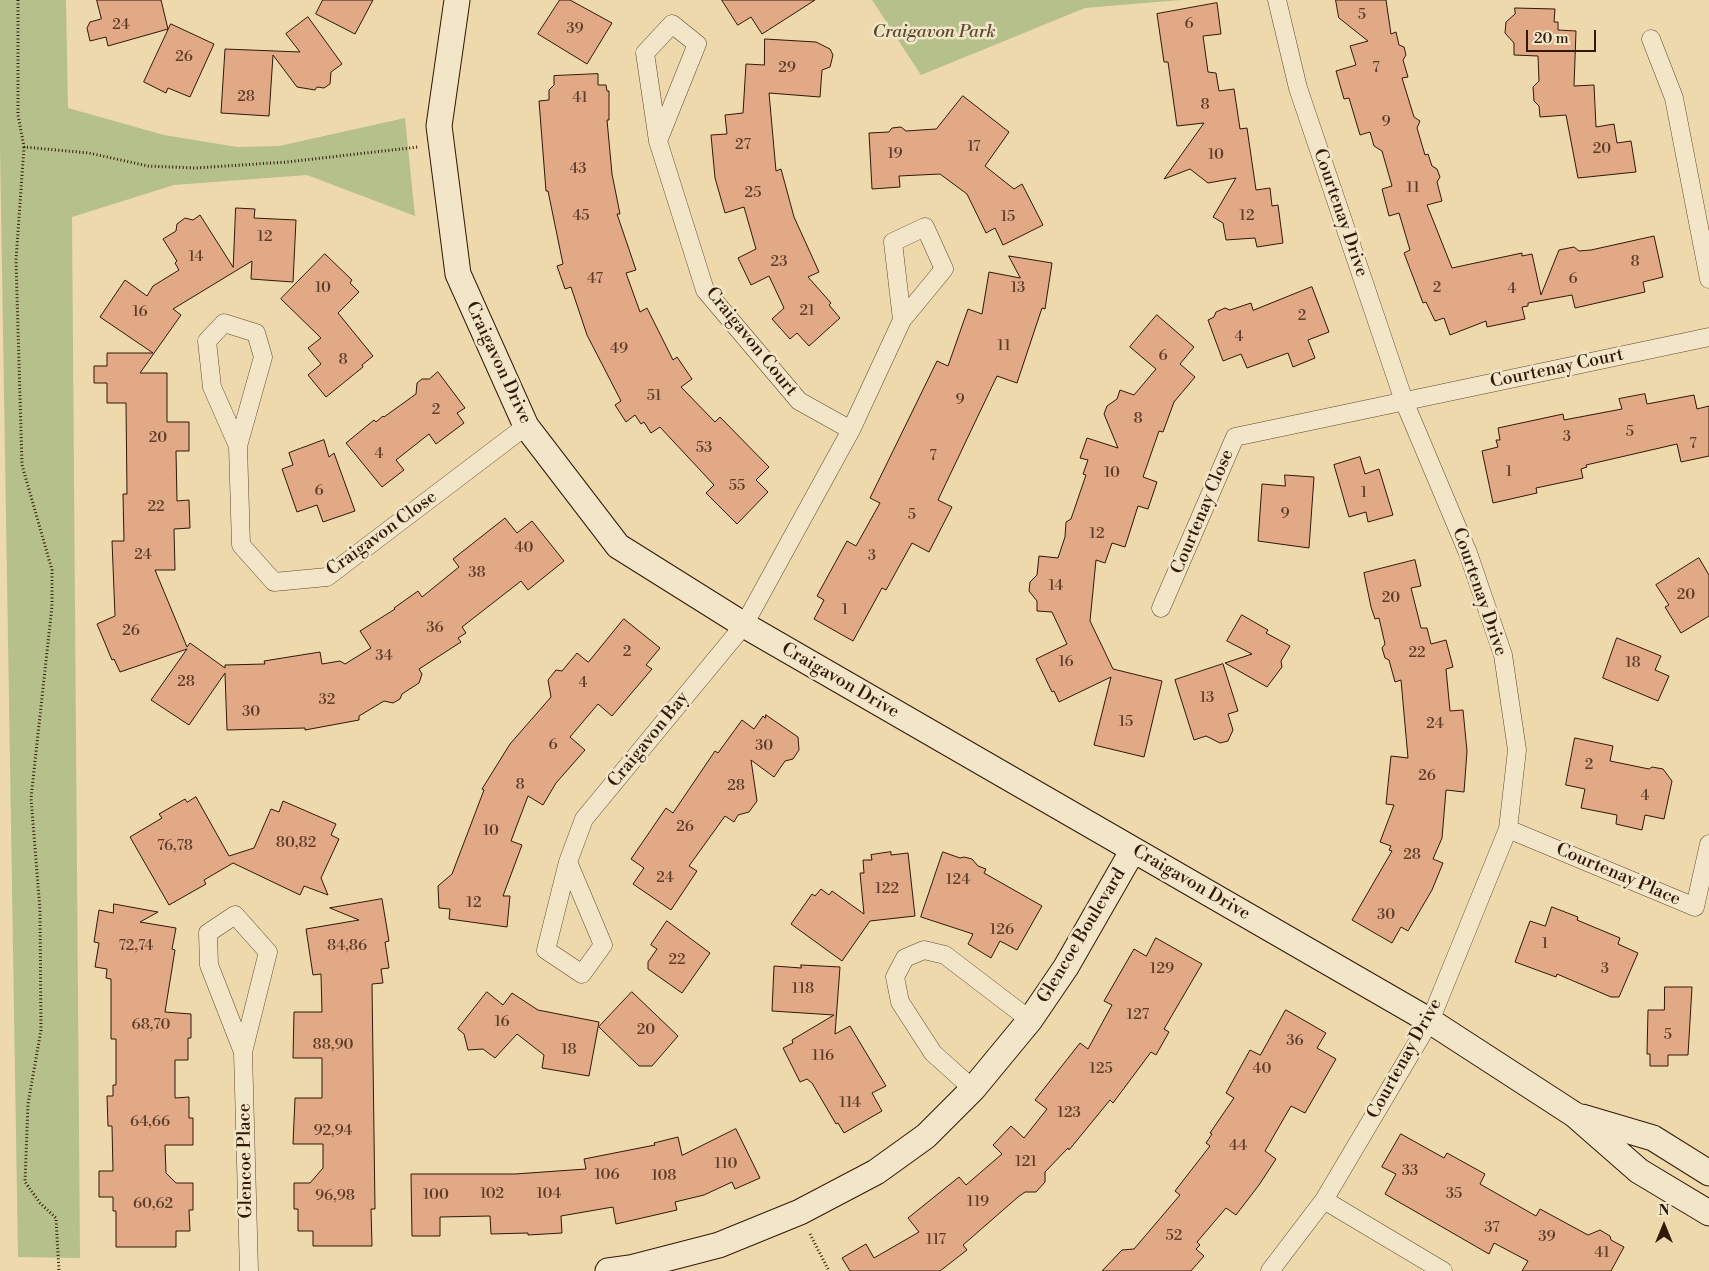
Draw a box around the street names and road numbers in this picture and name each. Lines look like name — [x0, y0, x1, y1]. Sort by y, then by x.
street label: Courtenay Drive — [1308, 146, 1372, 280]
street label: Craigavon Court — [700, 283, 802, 401]
street label: Craigavon Drive — [460, 298, 536, 428]
street label: Courtenay Court — [1488, 344, 1626, 394]
street label: Courtenay Close — [1167, 446, 1239, 578]
street label: Craigavon Close — [323, 487, 441, 581]
street label: Courtenay Drive — [1447, 525, 1511, 659]
street label: Craigavon Drive — [777, 639, 903, 723]
street label: Craigavon Bay — [604, 688, 694, 792]
street label: Courtenay Place — [1552, 839, 1684, 911]
street label: Craigavon Drive — [1128, 841, 1254, 925]
street label: Glencoe Boulevard — [1033, 865, 1131, 1007]
street label: Courtenay Drive — [1363, 995, 1447, 1123]
street label: Glencoe Place — [234, 1103, 258, 1219]

